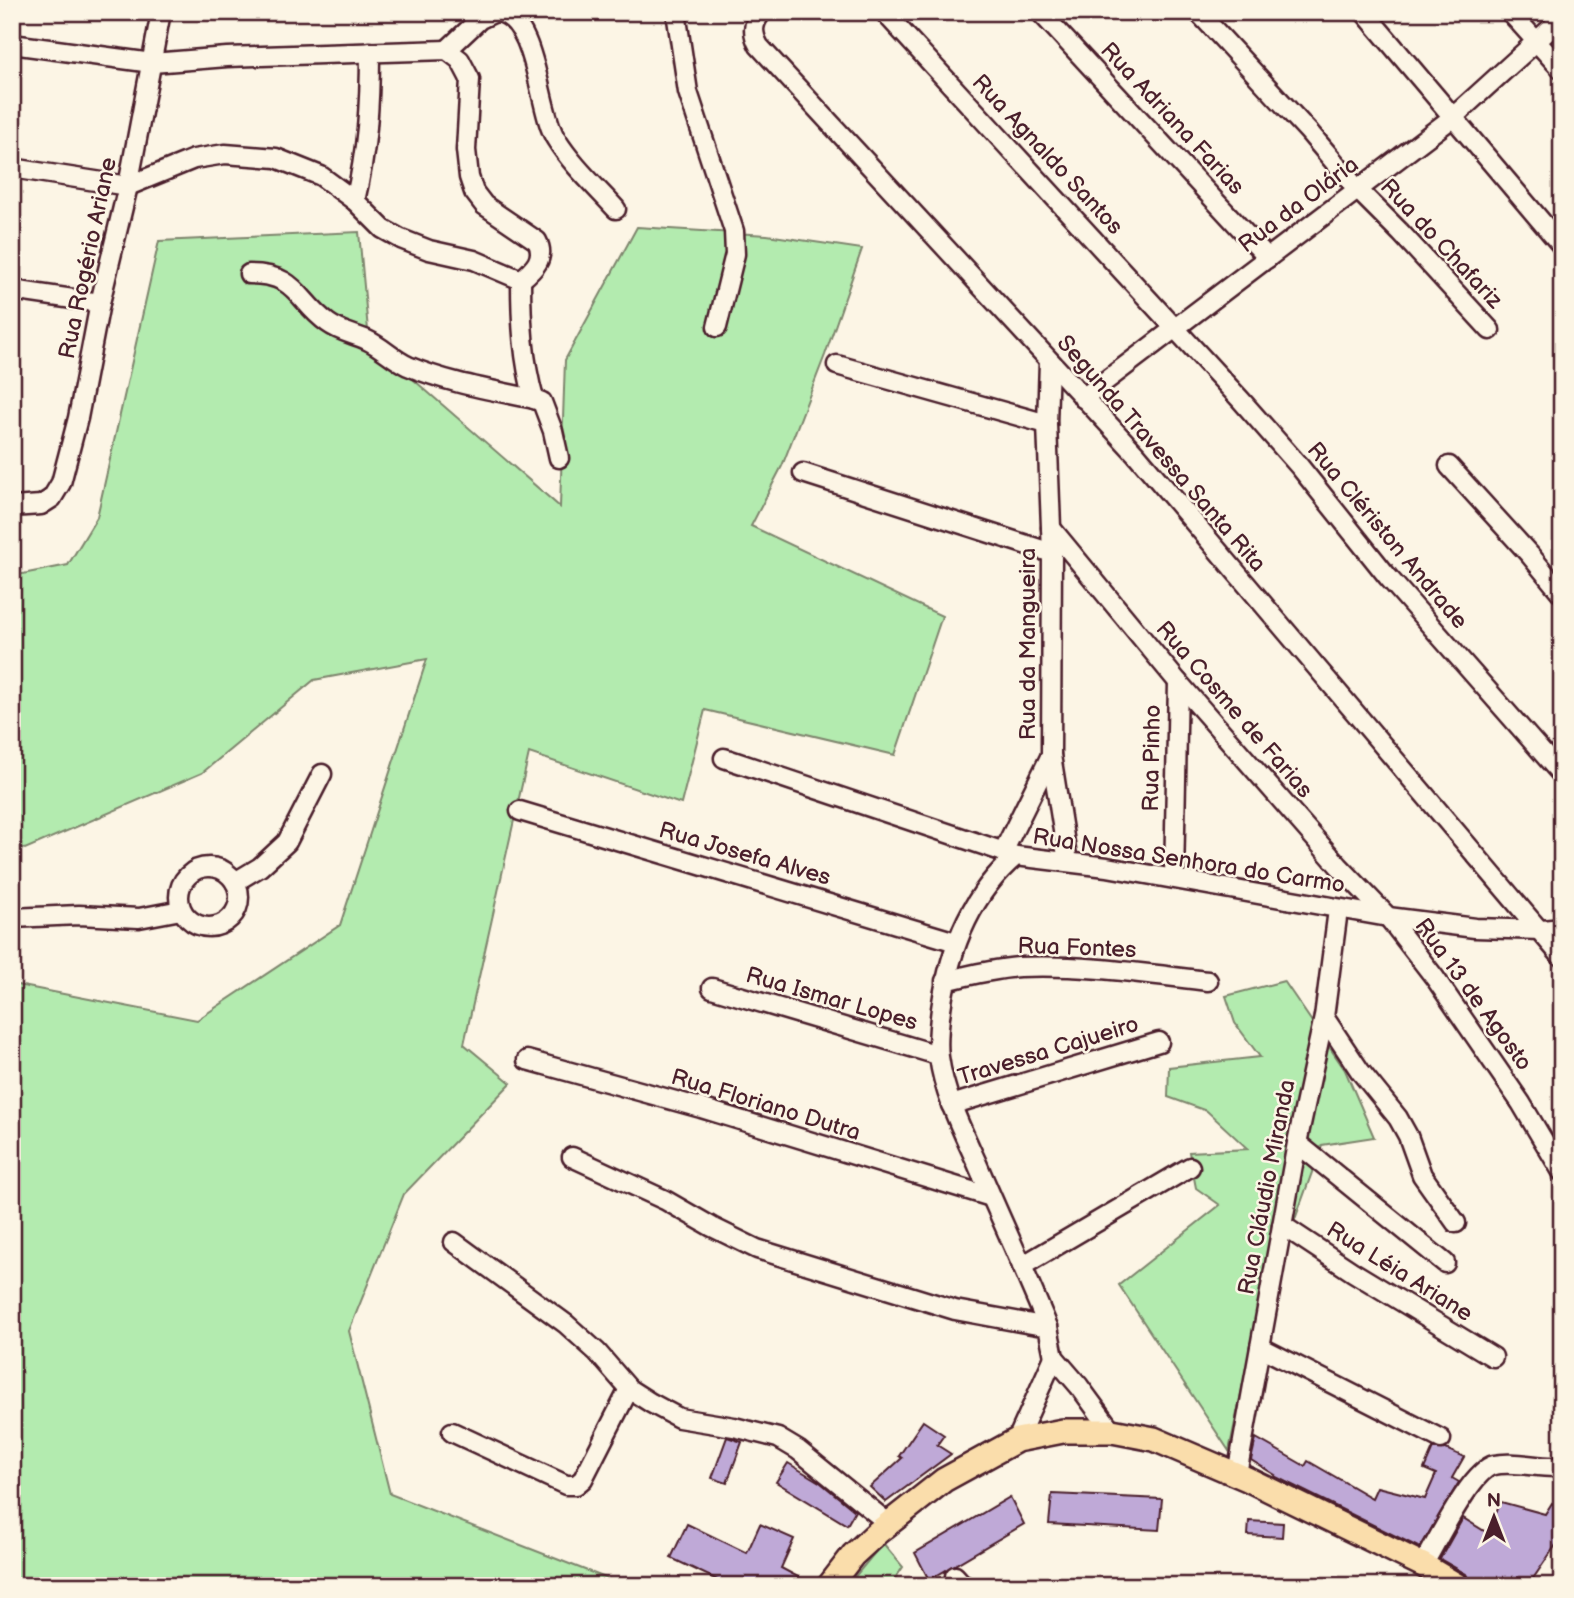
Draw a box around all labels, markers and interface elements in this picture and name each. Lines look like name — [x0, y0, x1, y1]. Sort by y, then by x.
street label: Rua Adriana Farias — [1094, 37, 1250, 201]
street label: Rua Agnaldo Santos — [966, 69, 1129, 241]
street label: Rua da Olária — [1233, 151, 1364, 259]
street label: Rua Rogério Ariane — [53, 155, 123, 362]
street label: Rua do Chafariz — [1374, 173, 1509, 315]
street label: Segunda Travessa Santa Rita — [1051, 330, 1272, 578]
street label: Rua Clériston Andrade — [1301, 437, 1474, 635]
street label: Rua da Mangueira — [1014, 548, 1042, 740]
street label: Rua Cosme de Farias — [1150, 615, 1319, 804]
street label: Rua Pinho — [1137, 704, 1167, 812]
street label: Rua Josefa Alves — [656, 816, 834, 892]
street label: Rua Nossa Senhora do Carmo — [1031, 822, 1347, 900]
street label: Rua 13 de Agosto — [1409, 913, 1538, 1076]
street label: Rua Fontes — [1017, 932, 1137, 964]
street label: Rua Ismar Lopes — [743, 961, 921, 1037]
street label: Travessa Cajueiro — [955, 1010, 1142, 1092]
street label: Rua Floriano Dutra — [668, 1063, 864, 1147]
street label: Rua Cláudio Miranda — [1232, 1077, 1302, 1297]
street label: Rua Léia Ariane — [1321, 1216, 1478, 1328]
north arrow — [1458, 1482, 1528, 1552]
text: N — [1487, 1490, 1501, 1513]

